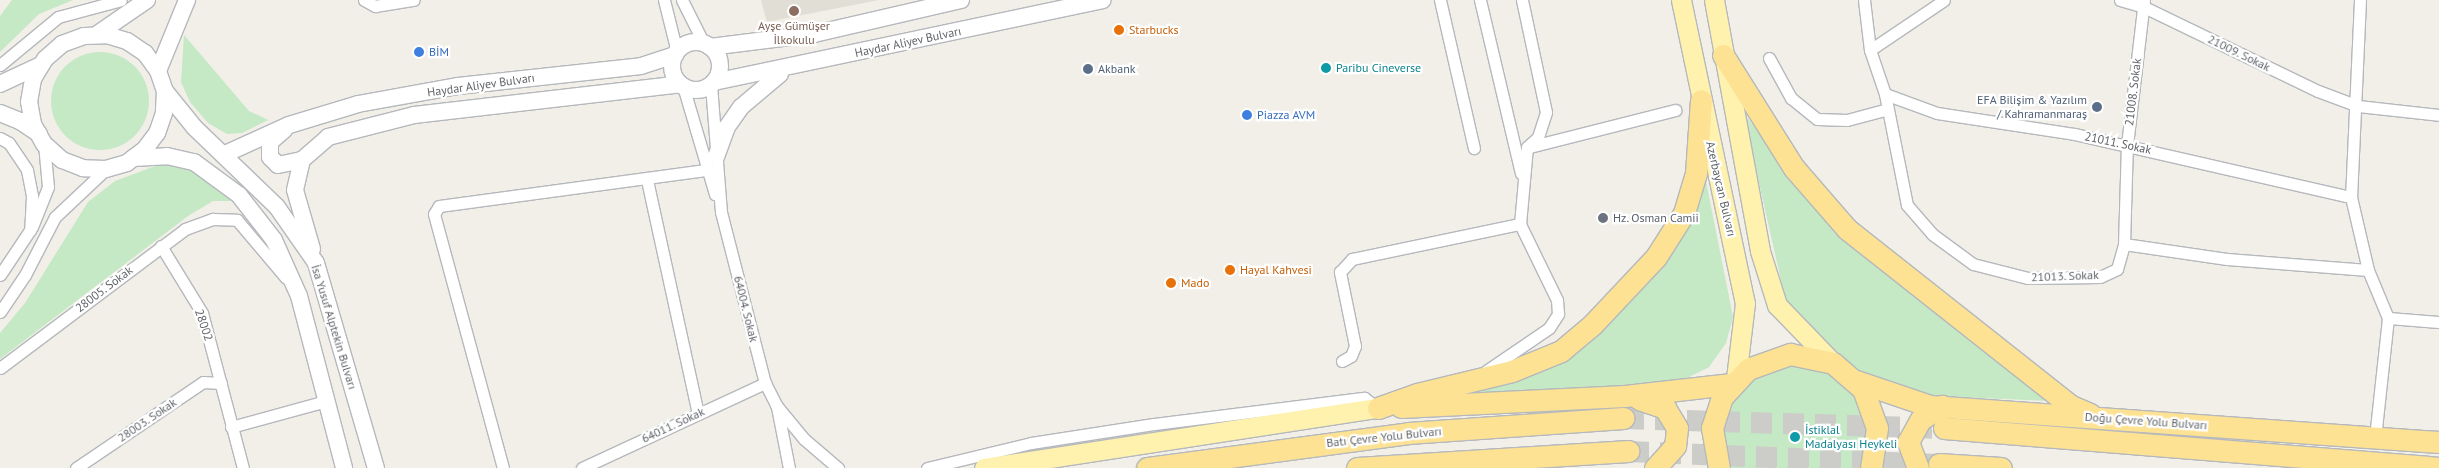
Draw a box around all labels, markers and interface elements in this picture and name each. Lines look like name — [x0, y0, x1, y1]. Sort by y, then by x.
marker: Ayşe Gümüşer İlkokulu — [788, 5, 800, 17]
place label: Ayşe Gümüşer İlkokulu — [758, 19, 830, 47]
place label: Starbucks — [1129, 23, 1179, 37]
street label: Haydar Aliyev Bulvarı — [853, 24, 963, 60]
marker: Starbucks — [1113, 24, 1125, 36]
street label: 21009. Sokak — [2205, 31, 2273, 75]
place label: BİM — [429, 45, 449, 59]
marker: BİM — [413, 46, 425, 58]
street label: 21008. Sokak — [2122, 57, 2144, 127]
place label: Paribu Cineverse — [1336, 61, 1421, 75]
place label: Akbank — [1098, 62, 1136, 76]
marker: Paribu Cineverse — [1320, 62, 1332, 74]
marker: Akbank — [1082, 63, 1094, 75]
street label: Haydar Aliyev Bulvarı — [426, 70, 536, 100]
place label: EFA Bilişim & Yazılım / Kahramanmaraş — [1976, 93, 2087, 121]
marker: EFA Bilişim & Yazılım / Kahramanmaraş — [2091, 101, 2103, 113]
place label: Piazza AVM — [1257, 108, 1316, 122]
marker: Piazza AVM — [1241, 109, 1253, 121]
street label: 21011. Sokak — [2083, 129, 2153, 157]
street label: Azerbaycan Bulvarı — [1703, 140, 1739, 238]
place label: Hz. Osman Camii — [1613, 211, 1700, 225]
marker: Hz. Osman Camii — [1597, 212, 1609, 224]
street label: 28005. Sokak — [72, 263, 136, 315]
street label: İsa Yusuf Alptekin Bulvarı — [308, 263, 360, 391]
place label: Hayal Kahvesi — [1240, 263, 1312, 277]
marker: Hayal Kahvesi — [1224, 264, 1236, 276]
street label: 21013. Sokak — [2030, 268, 2100, 284]
street label: 64004. Sokak — [731, 274, 761, 344]
place label: Mado — [1181, 276, 1209, 290]
marker: Mado — [1165, 277, 1177, 289]
street label: 28002 — [192, 307, 216, 343]
street label: 28003. Sokak — [114, 395, 180, 445]
street label: 64011. Sokak — [639, 404, 707, 446]
street label: Doğu Çevre Yolu Bulvarı — [2084, 410, 2208, 432]
place label: İstiklal Madalyası Heykeli — [1805, 423, 1897, 451]
street label: Batı Çevre Yolu Bulvarı — [1325, 424, 1443, 450]
marker: İstiklal Madalyası Heykeli — [1789, 431, 1801, 443]

